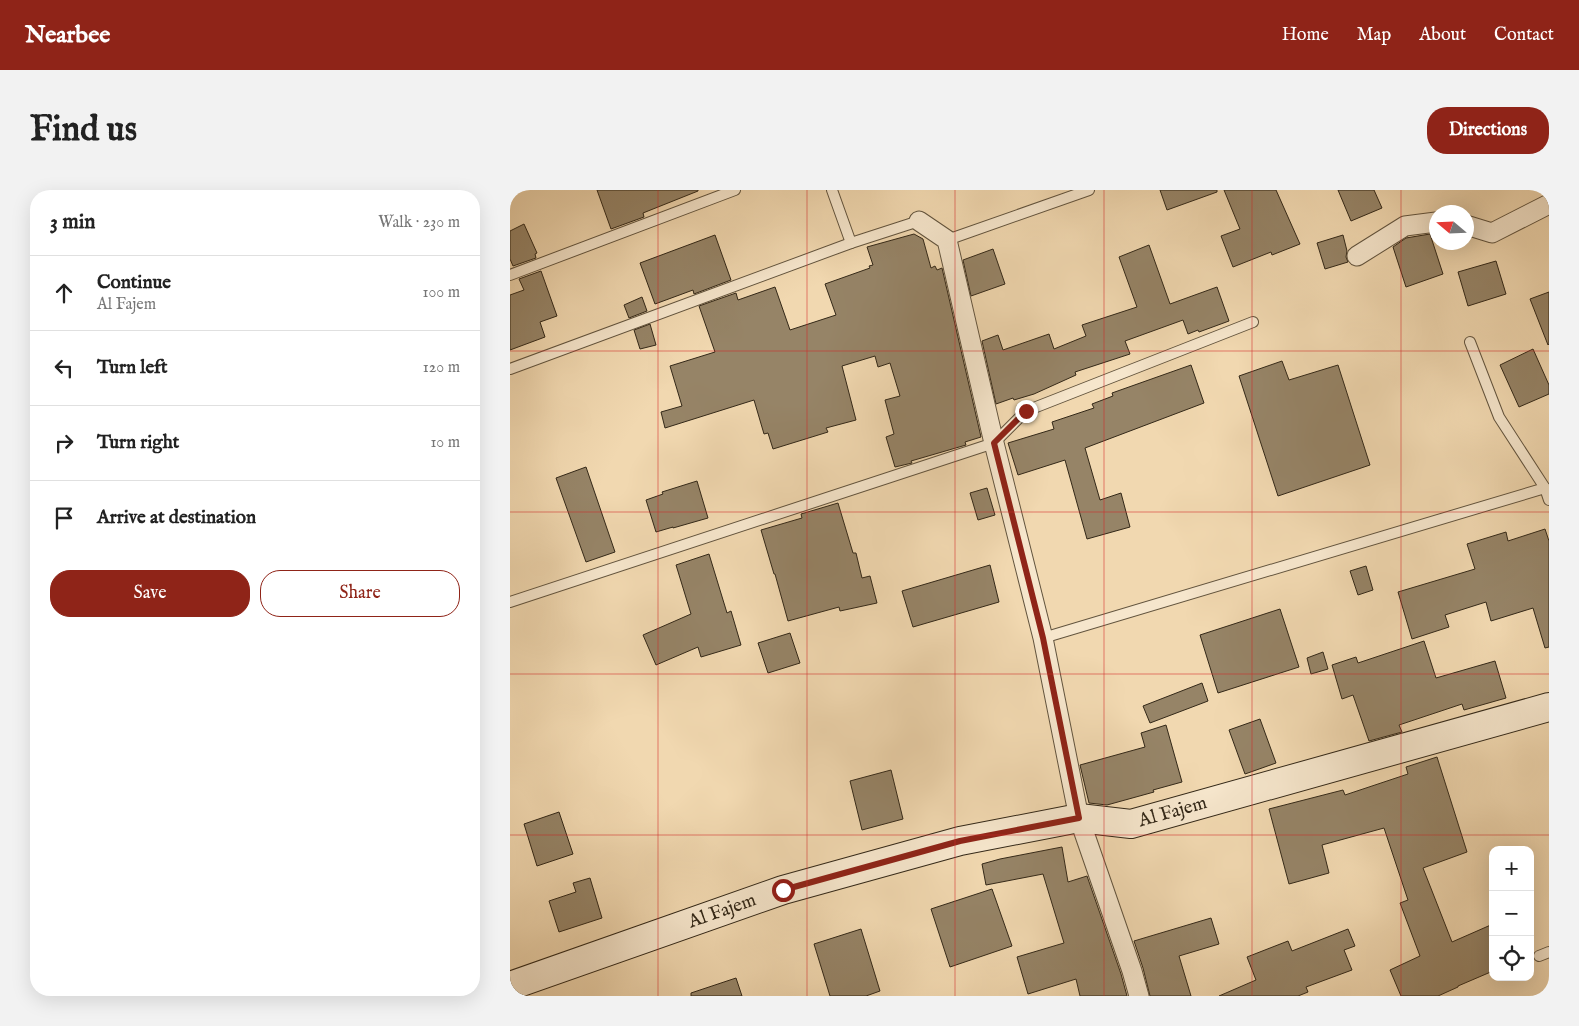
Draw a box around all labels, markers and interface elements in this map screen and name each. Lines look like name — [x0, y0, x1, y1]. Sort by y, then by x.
text: Nearbee — [25, 20, 110, 51]
text: Home — [1282, 24, 1329, 47]
text: Map — [1357, 24, 1391, 47]
text: About — [1419, 24, 1466, 47]
text: Contact — [1494, 24, 1554, 47]
button: Directions — [1427, 107, 1549, 154]
text: Find us — [30, 108, 137, 153]
north arrow — [1429, 205, 1474, 250]
text: 3 min — [50, 209, 95, 236]
text: Walk · 230 m — [378, 213, 460, 233]
text: Continue — [97, 271, 171, 295]
icon: ahead — [50, 279, 78, 307]
text: 100 m — [423, 283, 460, 303]
text: Al Fajem — [97, 295, 156, 315]
icon: left — [50, 354, 78, 382]
text: Turn left — [97, 356, 168, 380]
text: 120 m — [423, 358, 460, 378]
route end — [1015, 400, 1038, 423]
icon: right — [50, 429, 78, 457]
text: Turn right — [97, 431, 179, 455]
text: 10 m — [430, 433, 460, 453]
icon: arrive — [50, 504, 78, 532]
text: Arrive at destination — [97, 506, 256, 530]
button: Save — [50, 570, 250, 617]
button: Share — [260, 570, 460, 617]
street label: Al Fajem — [1135, 791, 1210, 834]
map controls — [1489, 846, 1534, 981]
button: + — [1489, 846, 1534, 891]
route start — [772, 879, 795, 902]
street label: Al Fajem — [684, 888, 760, 935]
button: − — [1489, 891, 1534, 936]
button: locate — [1489, 936, 1534, 981]

